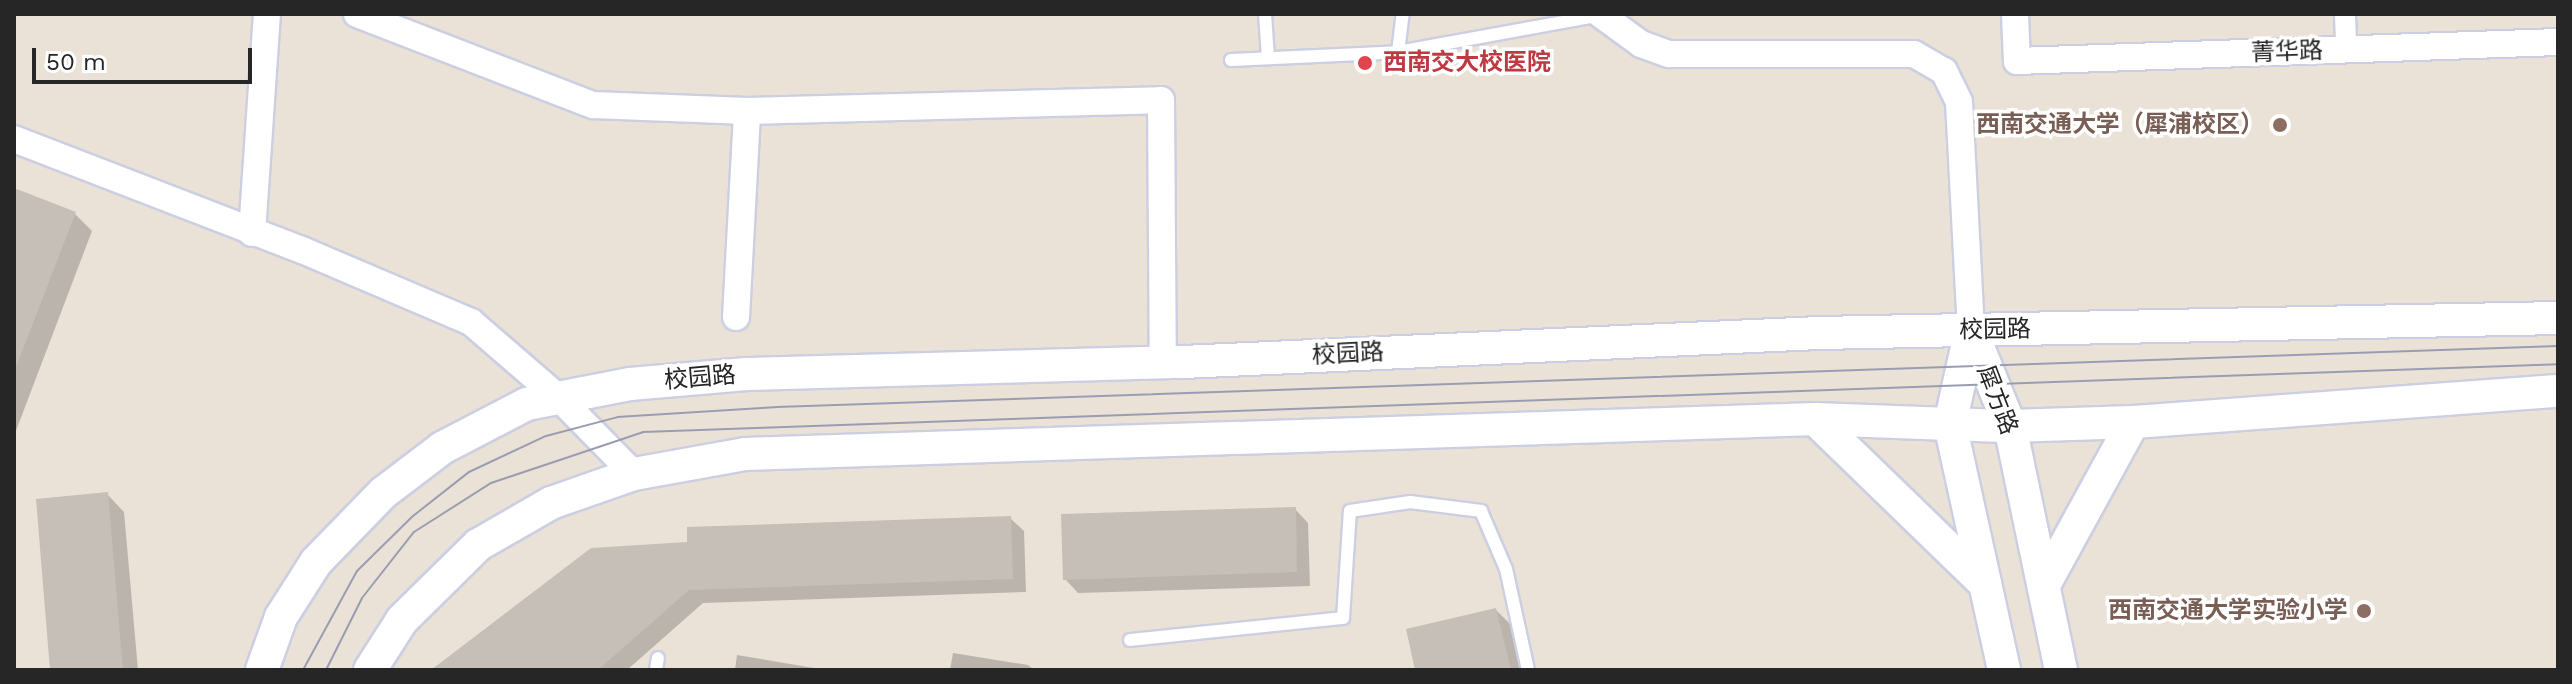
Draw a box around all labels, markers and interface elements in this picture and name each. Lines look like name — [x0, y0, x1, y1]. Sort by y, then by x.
scale bar — [36, 32, 256, 82]
street label: 菁华路 — [2251, 36, 2323, 68]
text: 50 m — [46, 48, 106, 76]
place label: 西南交大校医院 — [1383, 49, 1551, 77]
marker: 西南交大校医院 — [1354, 52, 1376, 74]
place label: 西南交通大学（犀浦校区） — [1976, 111, 2264, 139]
marker: 西南交通大学（犀浦校区） — [2271, 116, 2289, 134]
street label: 校园路 — [1959, 315, 2031, 345]
street label: 校园路 — [1311, 338, 1385, 370]
street label: 校园路 — [663, 361, 737, 395]
street label: 犀方路 — [1971, 361, 2023, 439]
place label: 西南交通大学实验小学 — [2108, 597, 2348, 625]
marker: 西南交通大学实验小学 — [2355, 602, 2373, 620]

